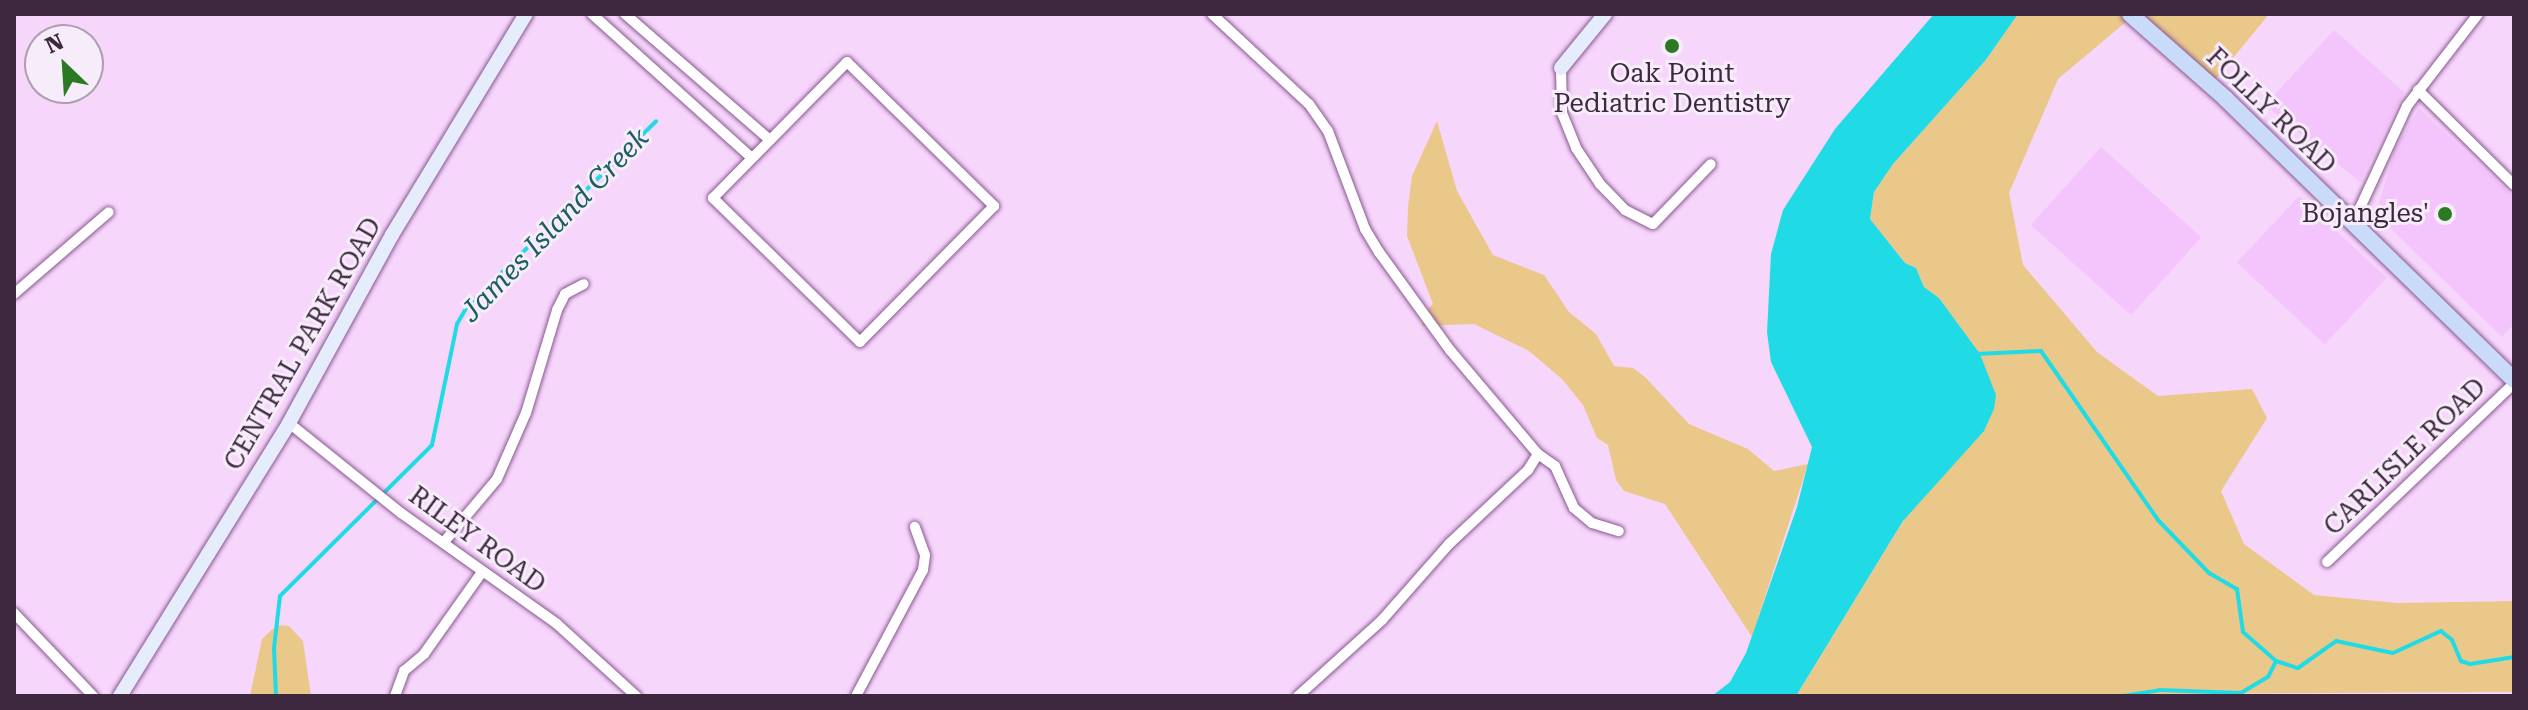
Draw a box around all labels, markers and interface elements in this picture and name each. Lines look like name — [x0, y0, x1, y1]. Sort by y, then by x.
north arrow — [24, 24, 104, 104]
text: N — [42, 29, 67, 59]
marker: Oak Point Pediatric Dentistry — [1663, 37, 1681, 55]
street label: FOLLY ROAD — [2200, 42, 2342, 180]
place label: Oak Point Pediatric Dentistry — [1553, 58, 1791, 120]
water label: James Island Creek — [454, 121, 656, 329]
place label: Bojangles' — [2302, 198, 2429, 230]
marker: Bojangles' — [2436, 205, 2454, 223]
street label: CENTRAL PARK ROAD — [218, 212, 388, 476]
street label: CARLISLE ROAD — [2318, 372, 2492, 542]
street label: RILEY ROAD — [403, 480, 551, 600]

